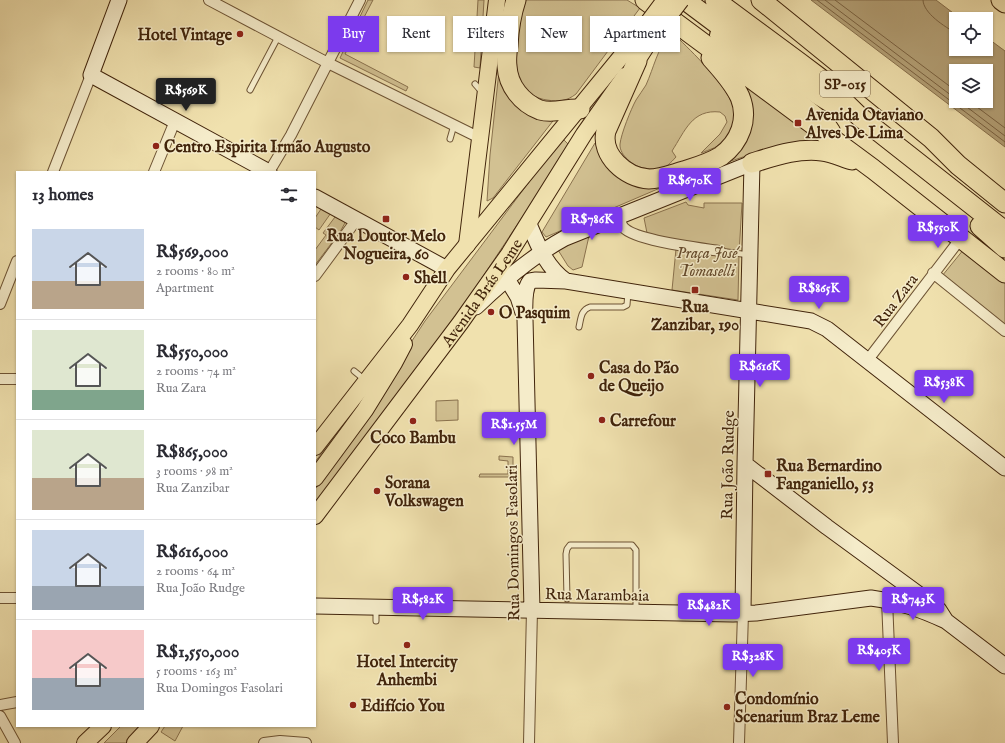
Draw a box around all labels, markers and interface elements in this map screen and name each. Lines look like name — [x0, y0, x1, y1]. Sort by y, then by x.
map controls — [949, 12, 993, 108]
button: locate — [949, 12, 993, 56]
chip: Buy — [328, 16, 379, 52]
chip: Rent — [387, 16, 445, 52]
chip: Filters — [453, 16, 518, 52]
chip: New — [526, 16, 582, 52]
chip: Apartment — [590, 16, 680, 52]
place label: Hotel Vintage — [138, 26, 233, 46]
marker: Hotel Vintage — [235, 29, 245, 39]
button: layers — [949, 64, 993, 108]
road number: SP-015 — [820, 71, 870, 97]
pin: R$569K — [153, 78, 219, 112]
text: R$569K — [165, 82, 207, 99]
place label: Avenida Otaviano Alves De Lima — [805, 106, 924, 144]
marker: Avenida Otaviano Alves De Lima — [793, 118, 803, 128]
place label: Centro Espirita Irmão Augusto — [164, 138, 371, 158]
marker: Centro Espirita Irmão Augusto — [151, 141, 161, 151]
pin: R$670K — [657, 168, 723, 202]
text: R$670K — [668, 172, 712, 189]
icon: filters — [278, 184, 300, 206]
text: 13 homes — [32, 185, 93, 206]
pin: R$786K — [559, 207, 625, 241]
text: R$786K — [570, 211, 614, 228]
marker: Rua Doutor Melo Nogueira, 60 — [381, 214, 391, 224]
pin: R$550K — [905, 215, 971, 249]
text: R$550K — [917, 219, 959, 236]
place label: Rua Doutor Melo Nogueira, 60 — [326, 227, 446, 265]
street label: Avenida Brás Leme — [437, 236, 528, 352]
text: R$569,000 — [156, 242, 229, 263]
park label: Praça José Tomaselli — [676, 244, 740, 282]
icon: home — [64, 245, 112, 293]
text: 2 rooms · 80 m² — [156, 263, 235, 280]
place label: Shell — [414, 269, 447, 289]
street label: Rua Zara — [870, 270, 923, 332]
marker: Shell — [401, 272, 411, 282]
pin: R$865K — [786, 276, 852, 310]
text: Apartment — [156, 280, 214, 297]
text: R$865K — [798, 280, 840, 297]
marker: Rua Zanzibar, 190 — [690, 285, 700, 295]
place label: Rua Zanzibar, 190 — [651, 298, 739, 336]
place label: O Pasquim — [499, 304, 571, 324]
marker: O Pasquim — [486, 307, 496, 317]
text: R$550,000 — [156, 342, 228, 363]
icon: home — [64, 346, 112, 394]
pin: R$616K — [727, 354, 793, 388]
text: R$616K — [739, 358, 781, 375]
place label: Casa do Pão de Queijo — [599, 359, 679, 397]
text: 2 rooms · 74 m² — [156, 363, 236, 380]
pin: R$538K — [911, 370, 977, 404]
marker: Casa do Pão de Queijo — [586, 371, 596, 381]
text: R$538K — [923, 374, 965, 391]
text: Rua Zara — [156, 380, 206, 397]
street label: Rua João Rudge — [718, 410, 740, 520]
pin: R$1.55M — [477, 412, 551, 446]
place label: Carrefour — [610, 412, 676, 432]
marker: Carrefour — [597, 415, 607, 425]
marker: Coco Bambu — [408, 416, 418, 426]
text: R$1.55M — [491, 416, 537, 433]
place label: Coco Bambu — [370, 429, 457, 449]
text: R$865,000 — [156, 442, 228, 463]
icon: home — [64, 446, 112, 494]
place label: Rua Bernardino Fanganiello, 53 — [776, 457, 882, 495]
text: 3 rooms · 98 m² — [156, 463, 233, 480]
street label: Rua Domingos Fasolari — [503, 465, 525, 621]
marker: Rua Bernardino Fanganiello, 53 — [763, 469, 773, 479]
place label: Sorana Volkswagen — [384, 474, 464, 512]
text: Rua Zanzibar — [156, 480, 229, 497]
marker: Sorana Volkswagen — [372, 486, 382, 496]
text: R$616,000 — [156, 542, 228, 563]
icon: home — [64, 546, 112, 594]
text: 2 rooms · 64 m² — [156, 563, 235, 580]
text: Rua João Rudge — [156, 580, 245, 597]
street label: Rua Marambaia — [545, 585, 649, 607]
pin: R$582K — [390, 587, 456, 621]
pin: R$743K — [880, 587, 946, 621]
text: R$582K — [402, 591, 444, 608]
text: R$743K — [891, 591, 935, 608]
pin: R$482K — [676, 593, 742, 627]
text: R$482K — [687, 597, 731, 614]
pin: R$405K — [846, 638, 912, 672]
marker: Hotel Intercity Anhembi — [402, 640, 412, 650]
text: R$1,550,000 — [156, 642, 239, 663]
text: R$405K — [857, 642, 901, 659]
pin: R$328K — [720, 644, 786, 678]
icon: home — [64, 646, 112, 694]
text: R$328K — [732, 648, 774, 665]
place label: Hotel Intercity Anhembi — [356, 653, 459, 691]
text: 5 rooms · 163 m² — [156, 663, 237, 680]
text: Rua Domingos Fasolari — [156, 680, 283, 697]
place label: Condomínio Scenarium Braz Leme — [735, 690, 880, 728]
place label: Edifício You — [361, 697, 446, 717]
marker: Edifício You — [348, 700, 358, 710]
marker: Condomínio Scenarium Braz Leme — [722, 702, 732, 712]

